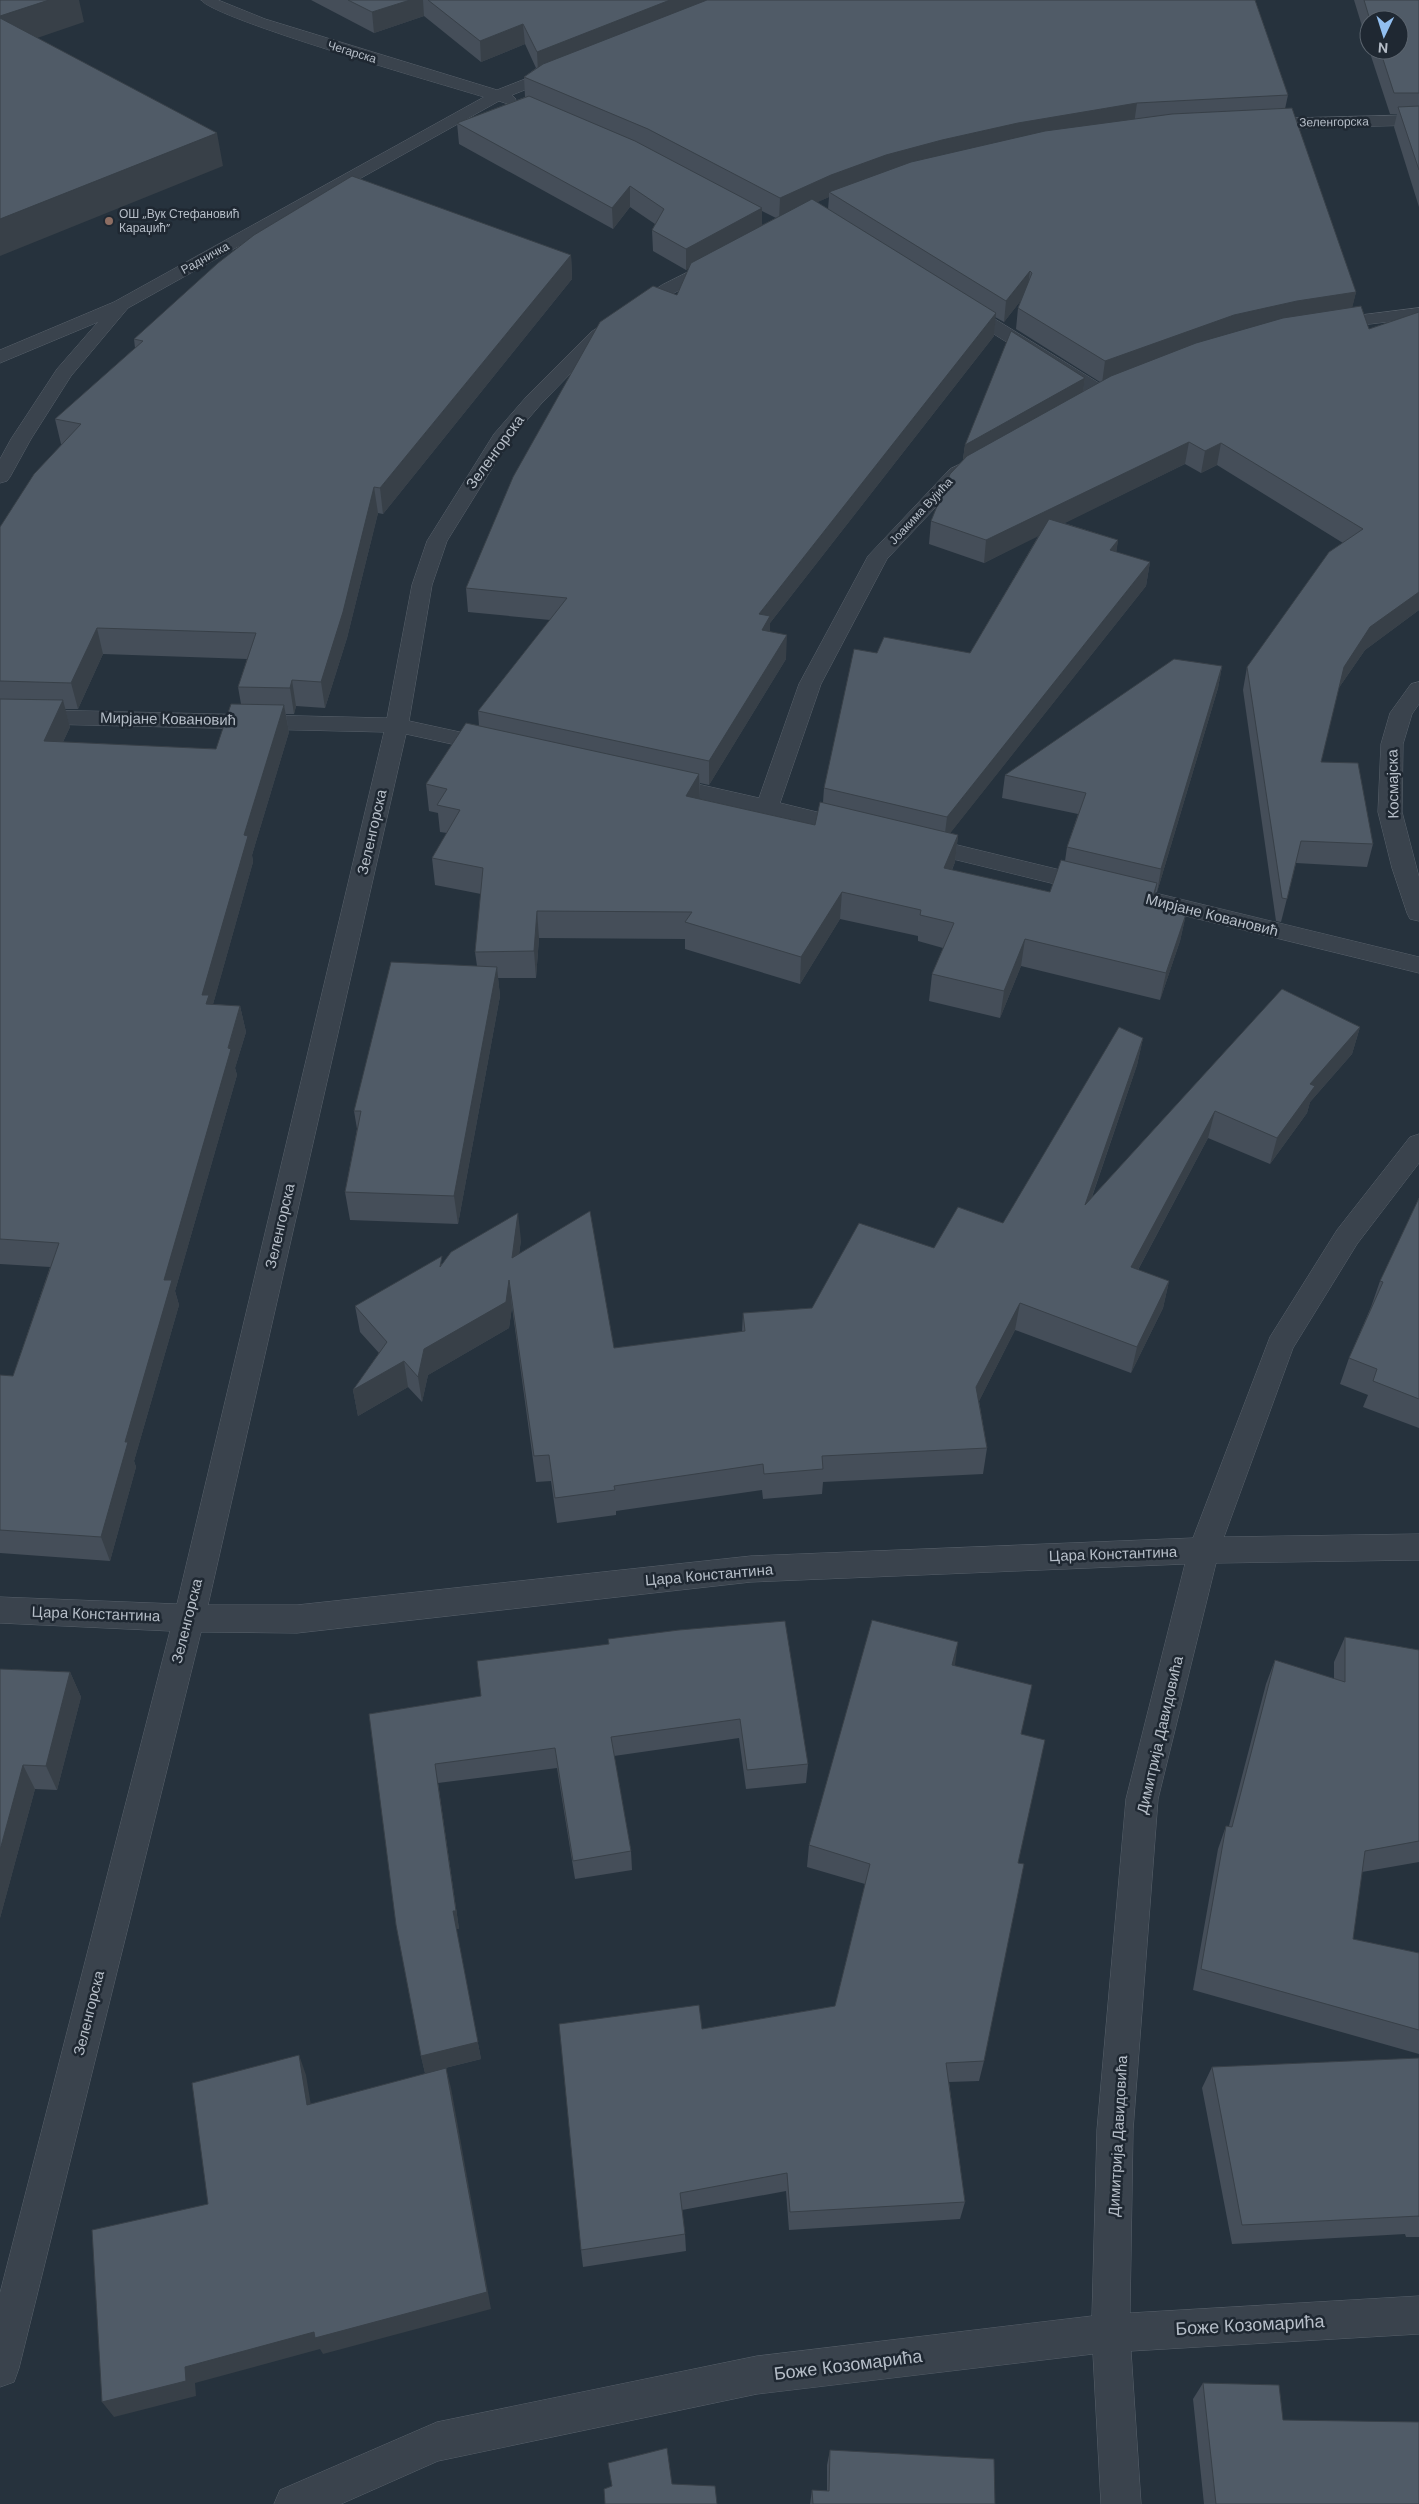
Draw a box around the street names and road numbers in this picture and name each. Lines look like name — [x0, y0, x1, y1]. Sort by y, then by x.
street label: Чегарска — [326, 37, 379, 67]
street label: Зеленгорска — [1299, 113, 1369, 131]
street label: Радничка — [178, 238, 232, 278]
street label: Зеленгорска — [461, 410, 529, 493]
street label: Јоакима Вујића — [886, 474, 956, 548]
street label: Мирјане Ковановић — [100, 708, 236, 730]
street label: Космајска — [1382, 749, 1404, 819]
street label: Зеленгорска — [352, 787, 392, 877]
street label: Мирјане Ковановић — [1144, 889, 1280, 941]
street label: Зеленгорска — [260, 1181, 300, 1271]
street label: Цара Константина — [1048, 1542, 1178, 1566]
street label: Цара Константина — [644, 1559, 775, 1591]
street label: Зеленгорска — [167, 1576, 207, 1666]
street label: Цара Константина — [31, 1602, 161, 1626]
street label: Димитрија Давидовића — [1132, 1653, 1188, 1816]
street label: Зеленгорска — [69, 1968, 109, 2058]
street label: Димитрија Давидовића — [1104, 2054, 1132, 2217]
street label: Боже Козомарића — [1175, 2309, 1326, 2341]
street label: Боже Козомарића — [772, 2344, 925, 2386]

